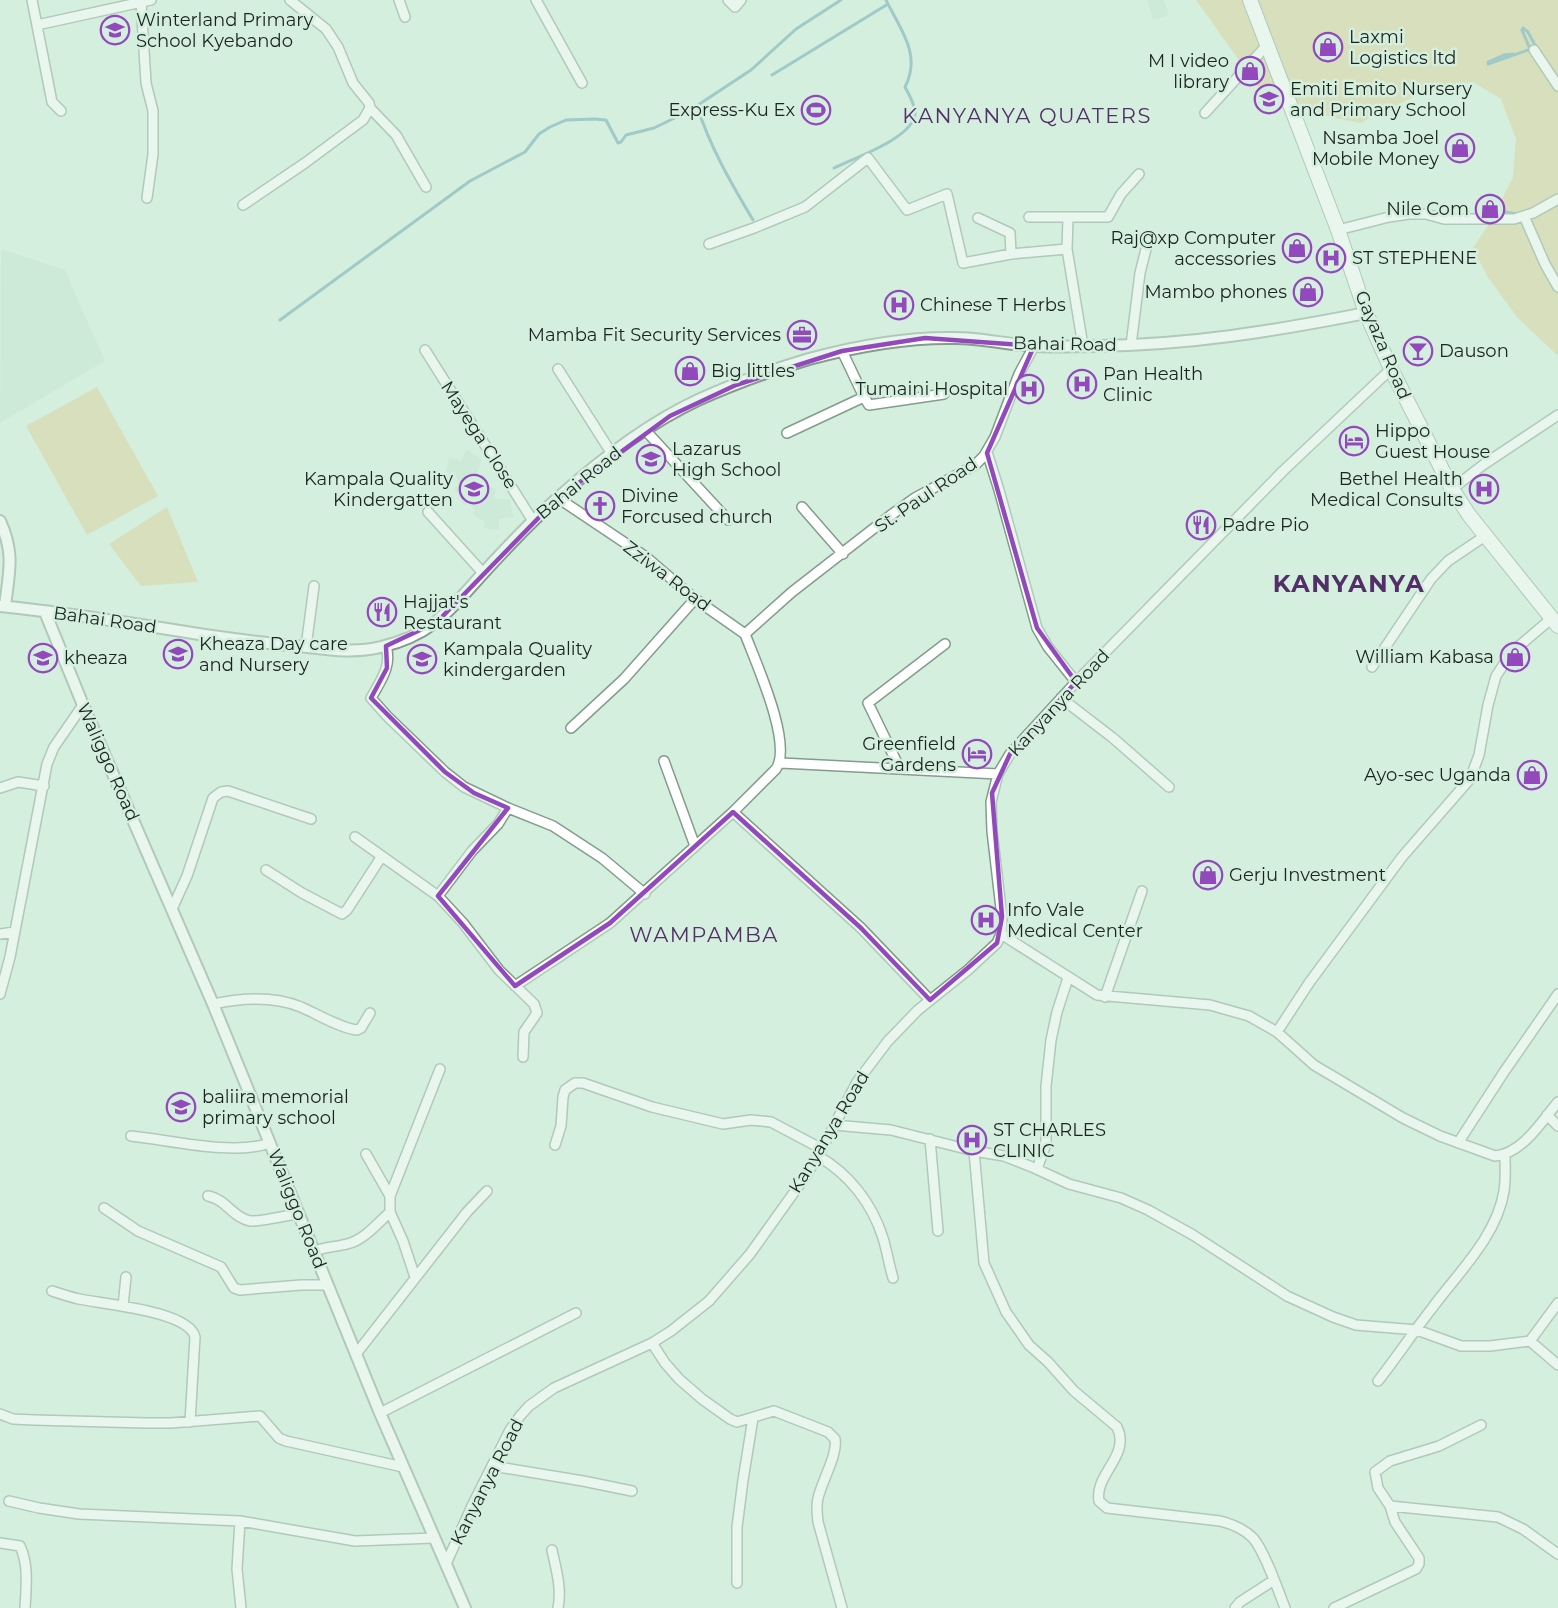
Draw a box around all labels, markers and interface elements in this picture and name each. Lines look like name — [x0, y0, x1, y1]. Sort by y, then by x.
place label: Winterland Primary School Kyebando — [136, 9, 313, 52]
school or university icon: Winterland Primary School Kyebando — [99, 14, 131, 46]
place label: Laxmi Logistics ltd — [1349, 26, 1456, 69]
shop icon: Laxmi Logistics ltd — [1312, 31, 1344, 63]
place label: M I video library — [1148, 50, 1229, 93]
shop icon: M I video library — [1234, 55, 1266, 87]
place label: Emiti Emito Nursery and Primary School — [1290, 78, 1472, 121]
school or university icon: Emiti Emito Nursery and Primary School — [1253, 83, 1285, 115]
sports icon: Express-Ku Ex — [800, 94, 832, 126]
place label: Express-Ku Ex — [668, 99, 795, 121]
district label: KANYANYA QUATERS — [902, 103, 1152, 128]
place label: Nsamba Joel Mobile Money — [1312, 127, 1439, 170]
shop icon: Nsamba Joel Mobile Money — [1444, 132, 1476, 164]
shop icon: Nile Com — [1474, 193, 1506, 225]
place label: Nile Com — [1386, 198, 1469, 220]
place label: Raj@xp Computer accessories — [1111, 227, 1276, 270]
shop icon: Raj@xp Computer accessories — [1281, 232, 1313, 264]
hospital icon: ST STEPHENE — [1315, 242, 1347, 274]
place label: ST STEPHENE — [1352, 247, 1477, 269]
shop icon: Mambo phones — [1292, 276, 1324, 308]
place label: Mambo phones — [1144, 281, 1287, 303]
street label: Gayaza Road — [1350, 287, 1416, 403]
hospital icon: Chinese T Herbs — [883, 289, 915, 321]
place label: Chinese T Herbs — [920, 294, 1066, 316]
office icon: Mamba Fit Security Services — [786, 319, 818, 351]
place label: Mamba Fit Security Services — [528, 324, 781, 346]
street label: Bahai Road — [1013, 332, 1117, 356]
bar icon: Dauson — [1402, 335, 1434, 367]
place label: Dauson — [1439, 340, 1509, 362]
shop icon: Big littles — [674, 355, 706, 387]
place label: Big littles — [711, 360, 795, 382]
place label: Pan Health Clinic — [1103, 363, 1203, 406]
hospital icon: Pan Health Clinic — [1066, 368, 1098, 400]
hospital icon: Tumaini Hospital — [1013, 373, 1045, 405]
street label: Mayega Close — [436, 377, 522, 493]
place label: Tumaini Hospital — [856, 378, 1008, 400]
place label: Hippo Guest House — [1375, 420, 1490, 463]
hotel icon: Hippo Guest House — [1338, 425, 1370, 457]
place label: Lazarus High School — [672, 438, 781, 481]
street label: Bahai Road — [532, 442, 626, 524]
school or university icon: Lazarus High School — [635, 443, 667, 475]
street label: St. Paul Road — [870, 453, 982, 537]
place label: Kampala Quality Kindergatten — [304, 468, 453, 511]
place label: Bethel Health Medical Consults — [1310, 468, 1463, 511]
school or university icon: Kampala Quality Kindergatten — [458, 473, 490, 505]
hospital icon: Bethel Health Medical Consults — [1468, 473, 1500, 505]
place label: Divine Forcused church — [621, 485, 773, 528]
church icon: Divine Forcused church — [584, 490, 616, 522]
restaurant icon: Padre Pio — [1185, 509, 1217, 541]
place label: Padre Pio — [1222, 514, 1309, 536]
street label: Zziwa Road — [619, 536, 715, 616]
district label: KANYANYA — [1273, 569, 1425, 598]
place label: Hajjat's Restaurant — [403, 591, 502, 634]
restaurant icon: Hajjat's Restaurant — [366, 596, 398, 628]
street label: Bahai Road — [52, 602, 158, 638]
place label: Kheaza Day care and Nursery — [199, 633, 348, 676]
school or university icon: Kheaza Day care and Nursery — [162, 638, 194, 670]
place label: Kampala Quality kindergarden — [443, 638, 592, 681]
shop icon: William Kabasa — [1499, 641, 1531, 673]
school or university icon: kheaza — [27, 642, 59, 674]
school or university icon: Kampala Quality kindergarden — [406, 643, 438, 675]
street label: Kanyanya Road — [1004, 645, 1114, 761]
place label: William Kabasa — [1355, 646, 1494, 668]
place label: kheaza — [64, 647, 128, 669]
street label: Waliggo Road — [72, 699, 144, 825]
place label: Greenfield Gardens — [862, 733, 956, 776]
hotel icon: Greenfield Gardens — [961, 738, 993, 770]
shop icon: Ayo-sec Uganda — [1516, 759, 1548, 791]
place label: Ayo-sec Uganda — [1364, 764, 1511, 786]
shop icon: Gerju Investment — [1192, 859, 1224, 891]
place label: Gerju Investment — [1229, 864, 1386, 886]
place label: Info Vale Medical Center — [1007, 899, 1143, 942]
hospital icon: Info Vale Medical Center — [970, 904, 1002, 936]
district label: WAMPAMBA — [629, 922, 779, 947]
street label: Kanyanya Road — [784, 1067, 874, 1197]
place label: baliira memorial primary school — [202, 1086, 349, 1129]
school or university icon: baliira memorial primary school — [165, 1091, 197, 1123]
place label: ST CHARLES CLINIC — [993, 1119, 1106, 1162]
hospital icon: ST CHARLES CLINIC — [956, 1124, 988, 1156]
street label: Waliggo Road — [263, 1146, 331, 1272]
street label: Kanyanya Road — [446, 1415, 528, 1549]

